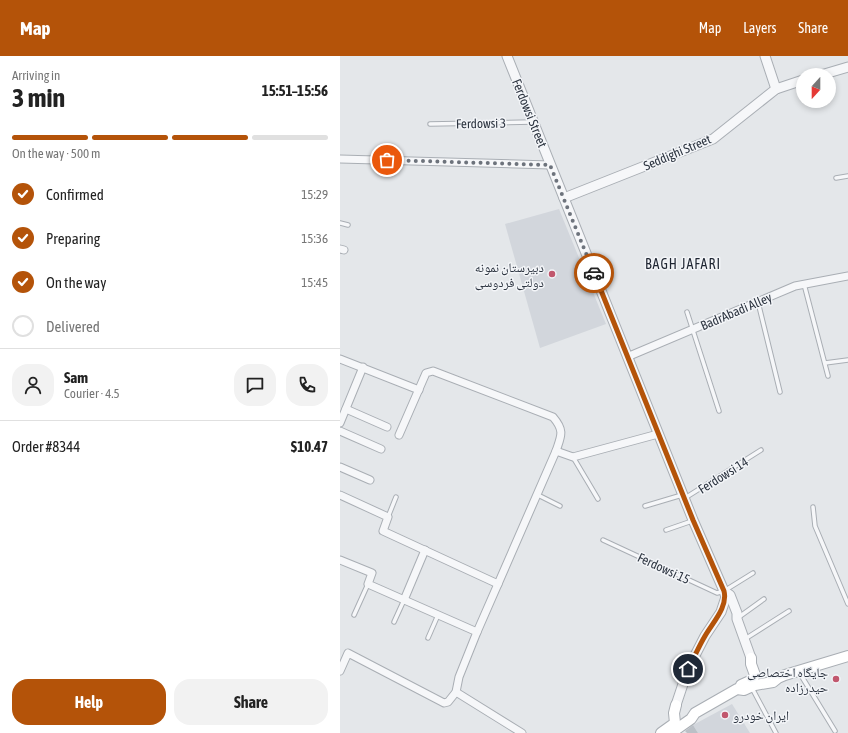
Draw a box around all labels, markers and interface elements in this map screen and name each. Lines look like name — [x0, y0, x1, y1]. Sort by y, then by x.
text: Map — [20, 17, 51, 39]
text: Map — [699, 20, 721, 36]
text: Layers — [743, 20, 776, 36]
text: Share — [798, 20, 828, 36]
text: Arriving in — [12, 68, 60, 83]
north arrow — [796, 68, 836, 108]
map controls — [796, 68, 836, 108]
street label: Ferdowsi Street — [509, 77, 550, 150]
text: 15:51–15:56 — [262, 82, 328, 99]
text: 3 min — [12, 83, 65, 113]
street label: Ferdowsi 3 — [456, 116, 506, 131]
street label: Seddighi Street — [641, 131, 713, 173]
pin — [370, 143, 404, 177]
text: On the way · 500 m — [12, 146, 100, 161]
icon: bag — [376, 149, 398, 171]
icon: check — [12, 183, 34, 205]
text: Confirmed — [46, 186, 104, 203]
text: 15:29 — [301, 187, 328, 202]
icon: check — [12, 227, 34, 249]
text: Preparing — [46, 230, 100, 247]
text: 15:36 — [301, 231, 328, 246]
courier — [574, 253, 614, 293]
district label: BAGH JAFARI — [645, 256, 721, 272]
place label: دبیرستان نمونه دولتی فردوسی — [475, 260, 544, 291]
icon: car — [583, 262, 605, 284]
marker: دبیرستان نمونه دولتی فردوسی — [547, 269, 557, 279]
icon: check — [12, 271, 34, 293]
text: On the way — [46, 274, 107, 291]
text: 15:45 — [301, 275, 328, 290]
street label: BadrAbadi Alley — [698, 289, 775, 333]
text: Delivered — [46, 318, 100, 335]
button: person — [12, 364, 54, 406]
button: chat — [234, 364, 276, 406]
button: phone — [286, 364, 328, 406]
text: Sam — [64, 369, 88, 386]
text: Courier · 4.5 — [64, 386, 120, 401]
text: Order #8344 — [12, 438, 80, 455]
text: $10.47 — [291, 438, 328, 455]
street label: Ferdowsi 14 — [695, 454, 751, 497]
street label: Ferdowsi 15 — [635, 550, 692, 587]
pin — [671, 652, 705, 686]
icon: home — [677, 658, 699, 680]
place label: جایگاه اختصاصی حیدرزاده — [747, 665, 828, 696]
marker: جایگاه اختصاصی حیدرزاده — [831, 674, 841, 684]
button: Help — [12, 679, 166, 725]
button: Share — [174, 679, 328, 725]
place label: ایران خودرو — [733, 708, 789, 724]
marker: ایران خودرو — [720, 710, 730, 720]

